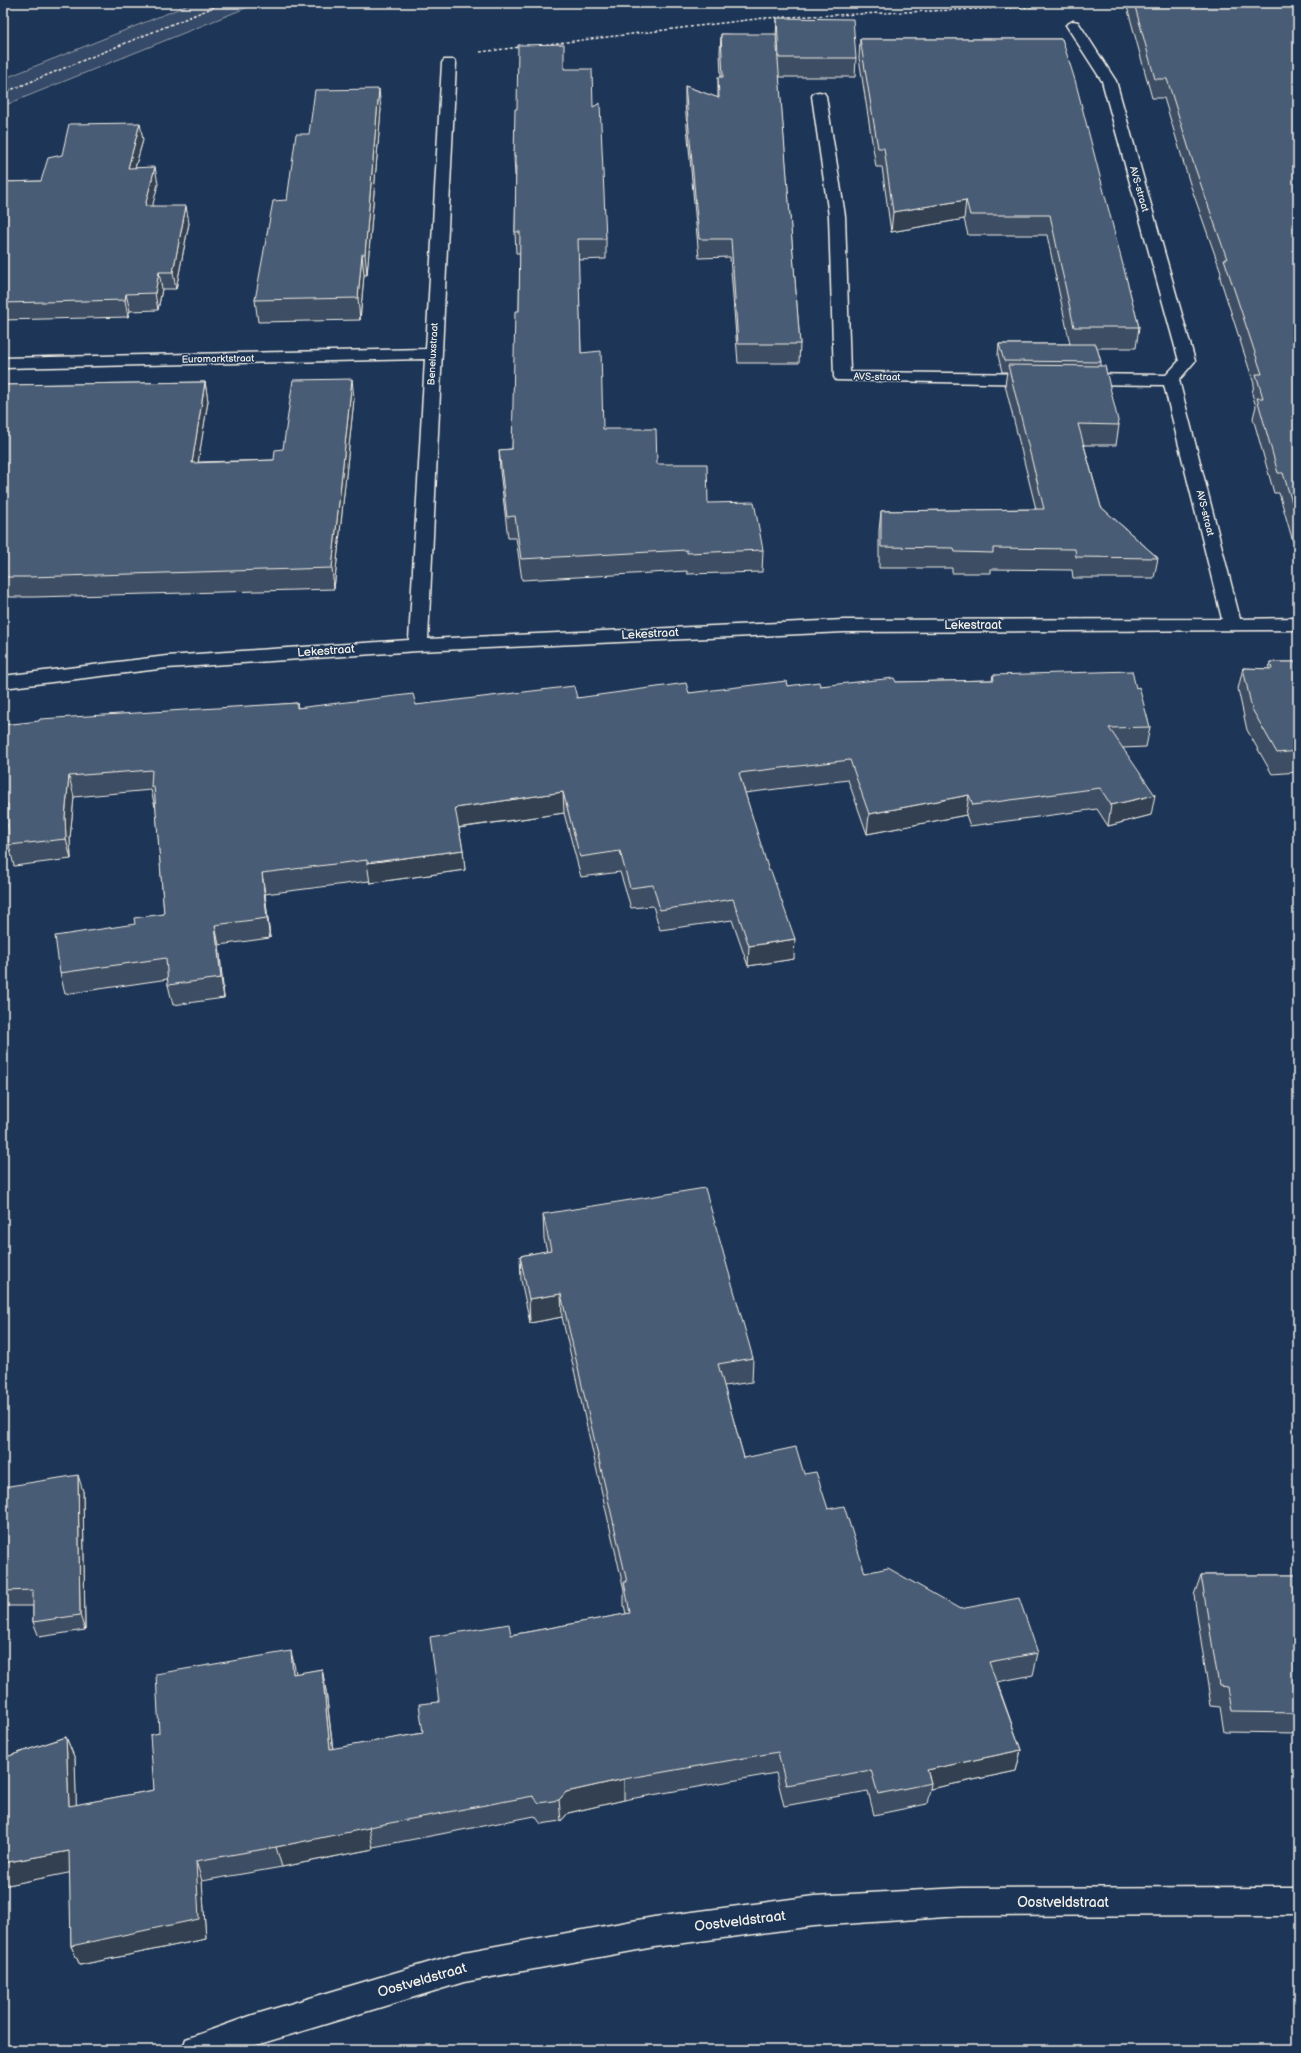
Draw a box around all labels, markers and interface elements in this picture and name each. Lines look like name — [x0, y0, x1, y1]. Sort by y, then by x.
street label: AVS-straat — [1127, 165, 1151, 213]
street label: Beneluxstraat — [425, 322, 441, 386]
street label: Euromarktstraat — [182, 352, 254, 366]
street label: AVS-straat — [853, 371, 901, 383]
street label: AVS-straat — [1193, 489, 1217, 537]
street label: Lekestraat — [944, 618, 1002, 633]
street label: Lekestraat — [621, 625, 679, 643]
street label: Lekestraat — [297, 641, 355, 660]
street label: Oostveldstraat — [1017, 1894, 1110, 1911]
street label: Oostveldstraat — [693, 1907, 787, 1935]
street label: Oostveldstraat — [376, 1959, 469, 2001]

